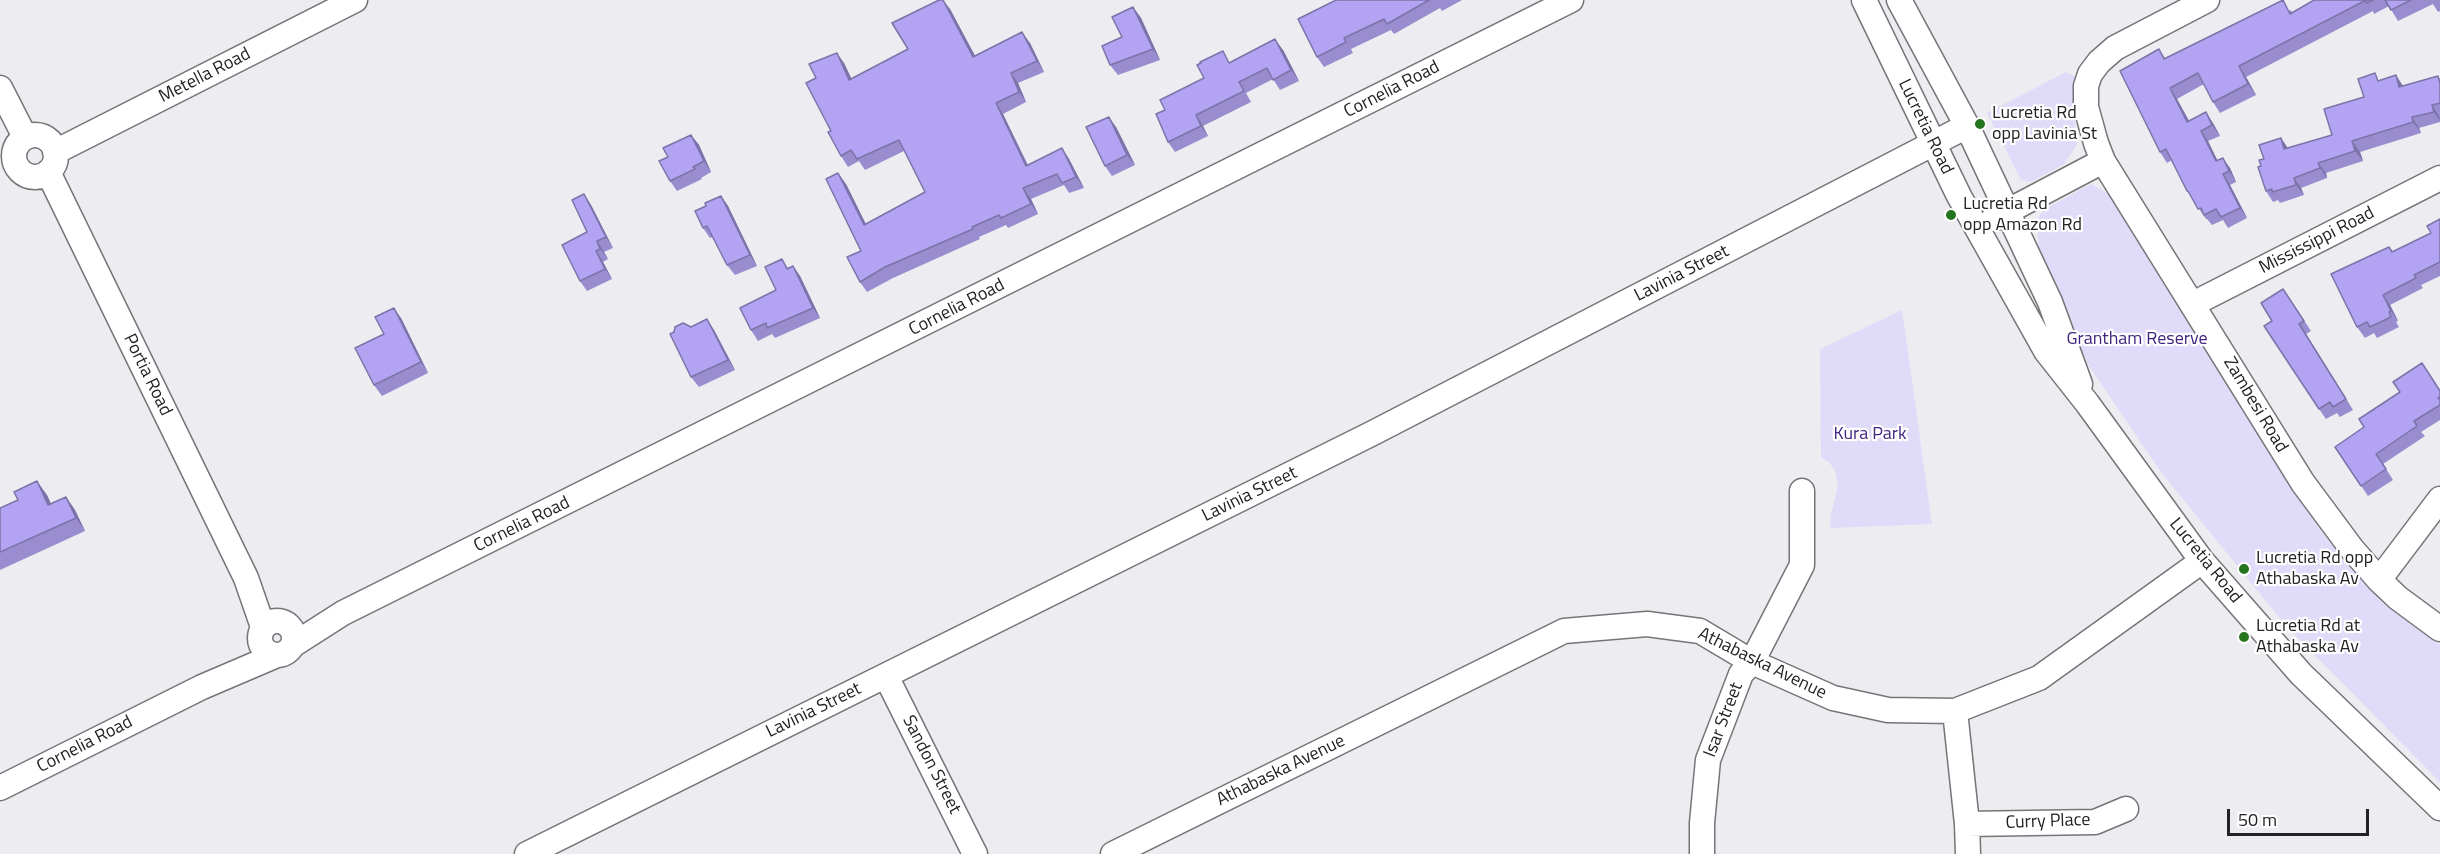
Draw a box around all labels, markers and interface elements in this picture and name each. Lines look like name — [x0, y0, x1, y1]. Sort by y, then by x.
street label: Metella Road — [156, 44, 254, 108]
street label: Cornelia Road — [1341, 57, 1443, 123]
street label: Lucretia Road — [1893, 76, 1957, 178]
place label: Lucretia Rd opp Lavinia St — [1992, 103, 2097, 146]
marker: Lucretia Rd opp Lavinia St — [1973, 117, 1987, 131]
place label: Lucretia Rd opp Amazon Rd — [1963, 194, 2082, 236]
street label: Mississippi Road — [2256, 203, 2378, 279]
marker: Lucretia Rd opp Amazon Rd — [1944, 208, 1958, 222]
street label: Lavinia Street — [1631, 241, 1733, 307]
street label: Cornelia Road — [906, 275, 1008, 341]
park label: Grantham Reserve — [2066, 329, 2208, 351]
street label: Portia Road — [118, 330, 176, 420]
street label: Zambesi Road — [2218, 353, 2292, 457]
park label: Kura Park — [1833, 424, 1907, 446]
street label: Lavinia Street — [1199, 463, 1301, 527]
street label: Cornelia Road — [470, 492, 574, 558]
street label: Lucretia Road — [2164, 514, 2246, 608]
place label: Lucretia Rd opp Athabaska Av — [2256, 548, 2373, 590]
marker: Lucretia Rd opp Athabaska Av — [2237, 562, 2251, 576]
place label: Lucretia Rd at Athabaska Av — [2256, 616, 2360, 658]
street label: Athabaska Avenue — [1694, 624, 1830, 704]
marker: Lucretia Rd at Athabaska Av — [2237, 630, 2251, 644]
street label: Lavinia Street — [763, 679, 865, 743]
street label: Isar Street — [1700, 680, 1748, 760]
street label: Cornelia Road — [34, 712, 136, 778]
street label: Sandon Street — [897, 712, 965, 818]
street label: Athabaska Avenue — [1213, 731, 1349, 811]
scale bar — [2230, 797, 2372, 835]
text: 50 m — [2238, 806, 2277, 833]
street label: Curry Place — [2005, 810, 2091, 834]

